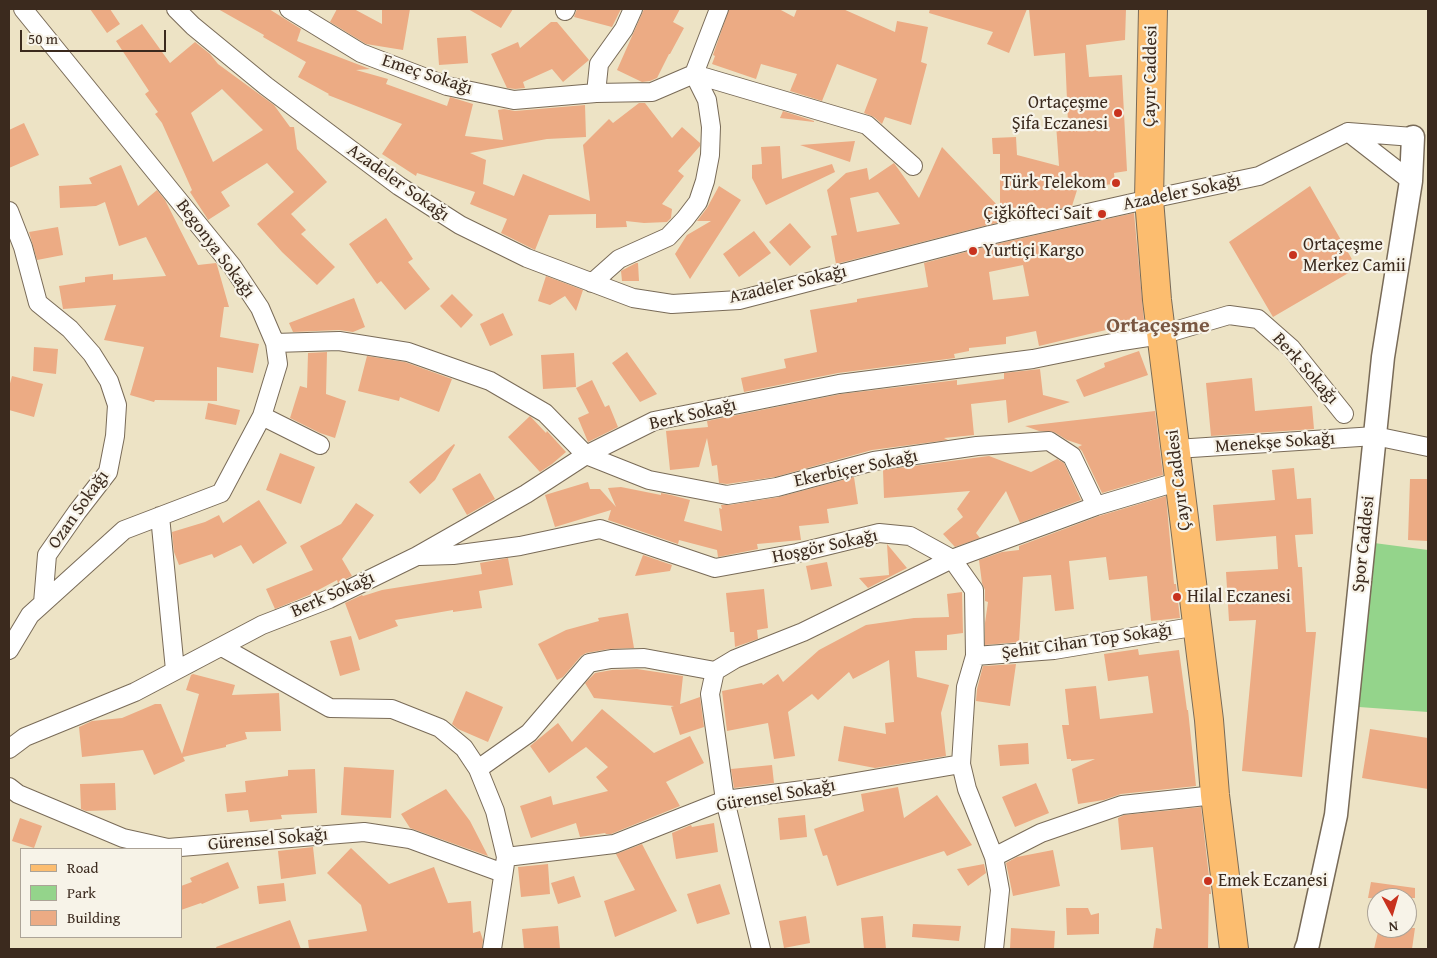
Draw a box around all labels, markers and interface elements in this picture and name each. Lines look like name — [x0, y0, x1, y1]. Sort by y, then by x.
scale bar — [22, 20, 169, 52]
street label: Çayır Caddesi — [1139, 25, 1163, 127]
text: 50 m — [28, 28, 58, 49]
street label: Emeç Sokağı — [379, 50, 475, 100]
place label: Ortaçeşme Şifa Eczanesi — [1012, 92, 1108, 134]
marker: Ortaçeşme Şifa Eczanesi — [1112, 107, 1124, 119]
street label: Azadeler Sokağı — [343, 140, 453, 226]
street label: Azadeler Sokağı — [1121, 170, 1243, 216]
place label: Türk Telekom — [1002, 172, 1106, 194]
marker: Türk Telekom — [1110, 177, 1122, 189]
street label: Begonya Sokağı — [171, 196, 259, 302]
place label: Çiğköfteci Sait — [984, 203, 1092, 225]
marker: Çiğköfteci Sait — [1096, 208, 1108, 220]
place label: Ortaçeşme Merkez Camii — [1303, 234, 1406, 276]
place label: Yurtiçi Kargo — [983, 240, 1084, 262]
marker: Yurtiçi Kargo — [967, 245, 979, 257]
marker: Ortaçeşme Merkez Camii — [1287, 249, 1299, 261]
street label: Azadeler Sokağı — [727, 261, 849, 309]
district label: Ortaçeşme — [1106, 313, 1210, 339]
street label: Berk Sokağı — [1267, 329, 1343, 409]
street label: Berk Sokağı — [647, 394, 739, 436]
street label: Çayır Caddesi — [1162, 428, 1196, 532]
street label: Menekşe Sokağı — [1214, 428, 1336, 458]
street label: Ekerbiçer Sokağı — [792, 445, 920, 493]
street label: Ozan Sokağı — [44, 467, 114, 553]
street label: Spor Caddesi — [1348, 495, 1380, 593]
street label: Hoşgör Sokağı — [770, 525, 880, 569]
street label: Berk Sokağı — [288, 567, 378, 623]
place label: Hilal Eczanesi — [1187, 586, 1291, 608]
marker: Hilal Eczanesi — [1171, 591, 1183, 603]
street label: Şehit Cihan Top Sokağı — [1000, 619, 1174, 665]
street label: Gürensel Sokağı — [715, 775, 837, 817]
street label: Gürensel Sokağı — [207, 824, 329, 856]
legend — [20, 848, 182, 938]
text: Road — [67, 857, 98, 878]
place label: Emek Eczanesi — [1218, 870, 1328, 892]
marker: Emek Eczanesi — [1202, 875, 1214, 887]
text: Park — [67, 882, 96, 903]
north arrow — [1367, 888, 1417, 938]
text: Building — [67, 907, 120, 928]
text: N — [1388, 916, 1399, 937]

